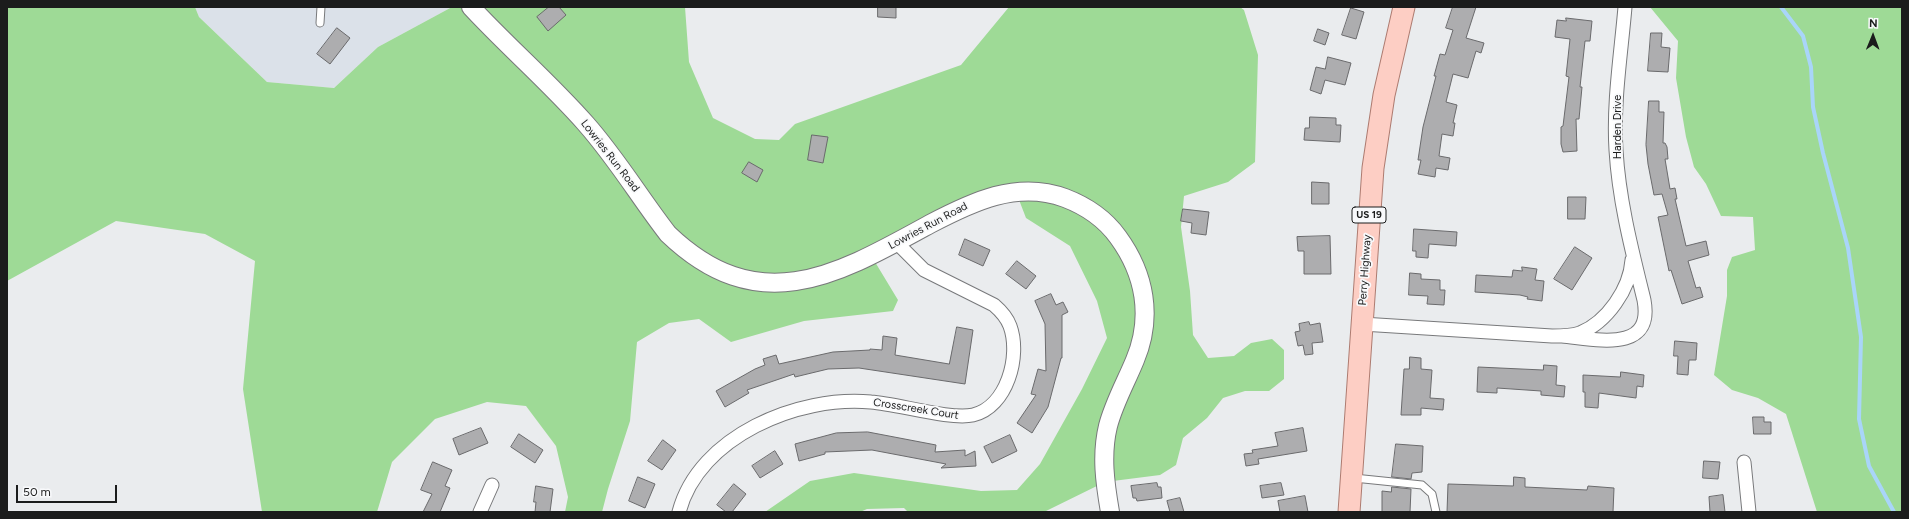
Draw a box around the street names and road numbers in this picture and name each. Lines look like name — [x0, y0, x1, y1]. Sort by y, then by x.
street label: Harden Drive — [1611, 95, 1625, 159]
street label: Lowries Run Road — [578, 117, 642, 195]
street label: Lowries Run Road — [886, 200, 970, 252]
road number: US 19 — [1352, 207, 1386, 223]
street label: Perry Highway — [1356, 234, 1374, 306]
street label: Crosscreek Court — [872, 396, 960, 422]

